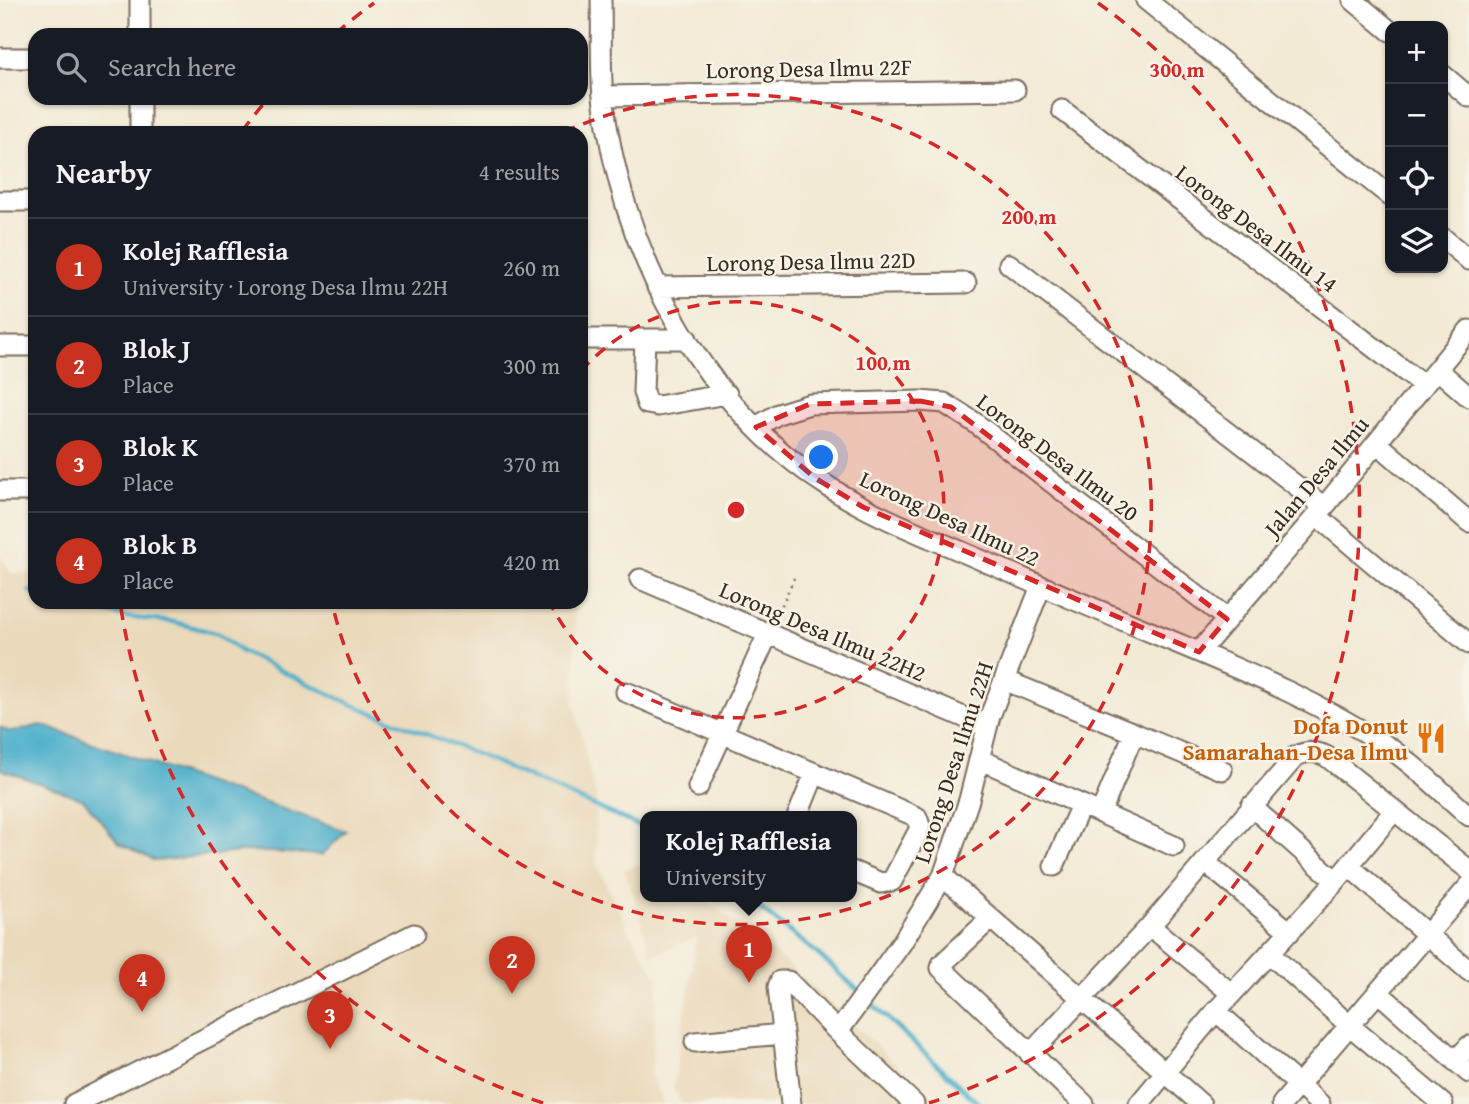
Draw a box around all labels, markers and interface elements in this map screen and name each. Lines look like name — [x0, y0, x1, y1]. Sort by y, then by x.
map controls — [1385, 21, 1448, 273]
button: + — [1385, 21, 1448, 84]
search box — [28, 28, 588, 105]
text: Search here — [108, 47, 236, 86]
icon: search — [52, 48, 90, 86]
street label: Lorong Desa Ilmu 22F — [706, 50, 912, 86]
text: 300 m — [1149, 54, 1205, 85]
button: − — [1385, 84, 1448, 147]
button: locate — [1385, 147, 1448, 210]
text: Nearby — [56, 150, 152, 194]
text: 4 results — [479, 155, 560, 188]
street label: Lorong Desa Ilmu 14 — [1169, 156, 1345, 300]
text: 200 m — [1001, 201, 1057, 232]
button: layers — [1385, 210, 1448, 273]
text: Kolej Rafflesia — [123, 231, 289, 270]
street label: Lorong Desa Ilmu 22D — [706, 243, 916, 279]
text: 1 — [73, 251, 85, 284]
text: 260 m — [503, 251, 560, 284]
text: University · Lorong Desa Ilmu 22H — [123, 270, 448, 303]
text: Blok J — [123, 329, 190, 368]
text: 100 m — [855, 347, 911, 378]
text: 2 — [73, 349, 85, 382]
text: 300 m — [503, 349, 560, 382]
text: Place — [123, 368, 174, 401]
street label: Lorong Desa Ilmu 20 — [970, 385, 1146, 529]
street label: Jalan Desa Ilmu — [1254, 408, 1377, 546]
text: Blok K — [123, 427, 198, 466]
your location — [804, 440, 838, 474]
text: 3 — [73, 447, 85, 480]
text: 370 m — [503, 447, 560, 480]
street label: Lorong Desa Ilmu 22 — [855, 462, 1045, 574]
text: Place — [123, 466, 174, 499]
centre of rings — [724, 498, 748, 522]
text: Blok B — [123, 525, 198, 564]
text: 4 — [73, 545, 85, 578]
text: 420 m — [503, 545, 560, 578]
text: Place — [123, 564, 174, 597]
street label: Lorong Desa Ilmu 22H2 — [715, 573, 931, 689]
street label: Lorong Desa Ilmu 22H — [905, 657, 1001, 867]
place label: Dofa Donut Samarahan-Desa Ilmu — [1182, 709, 1409, 768]
restaurant icon: Dofa Donut Samarahan-Desa Ilmu — [1414, 721, 1448, 755]
popup — [640, 811, 857, 902]
text: Kolej Rafflesia — [666, 821, 831, 860]
text: University — [666, 860, 767, 893]
pin: 1 — [726, 925, 772, 983]
pin: 2 — [489, 936, 535, 994]
pin: 4 — [119, 954, 165, 1012]
pin: 3 — [307, 991, 353, 1049]

